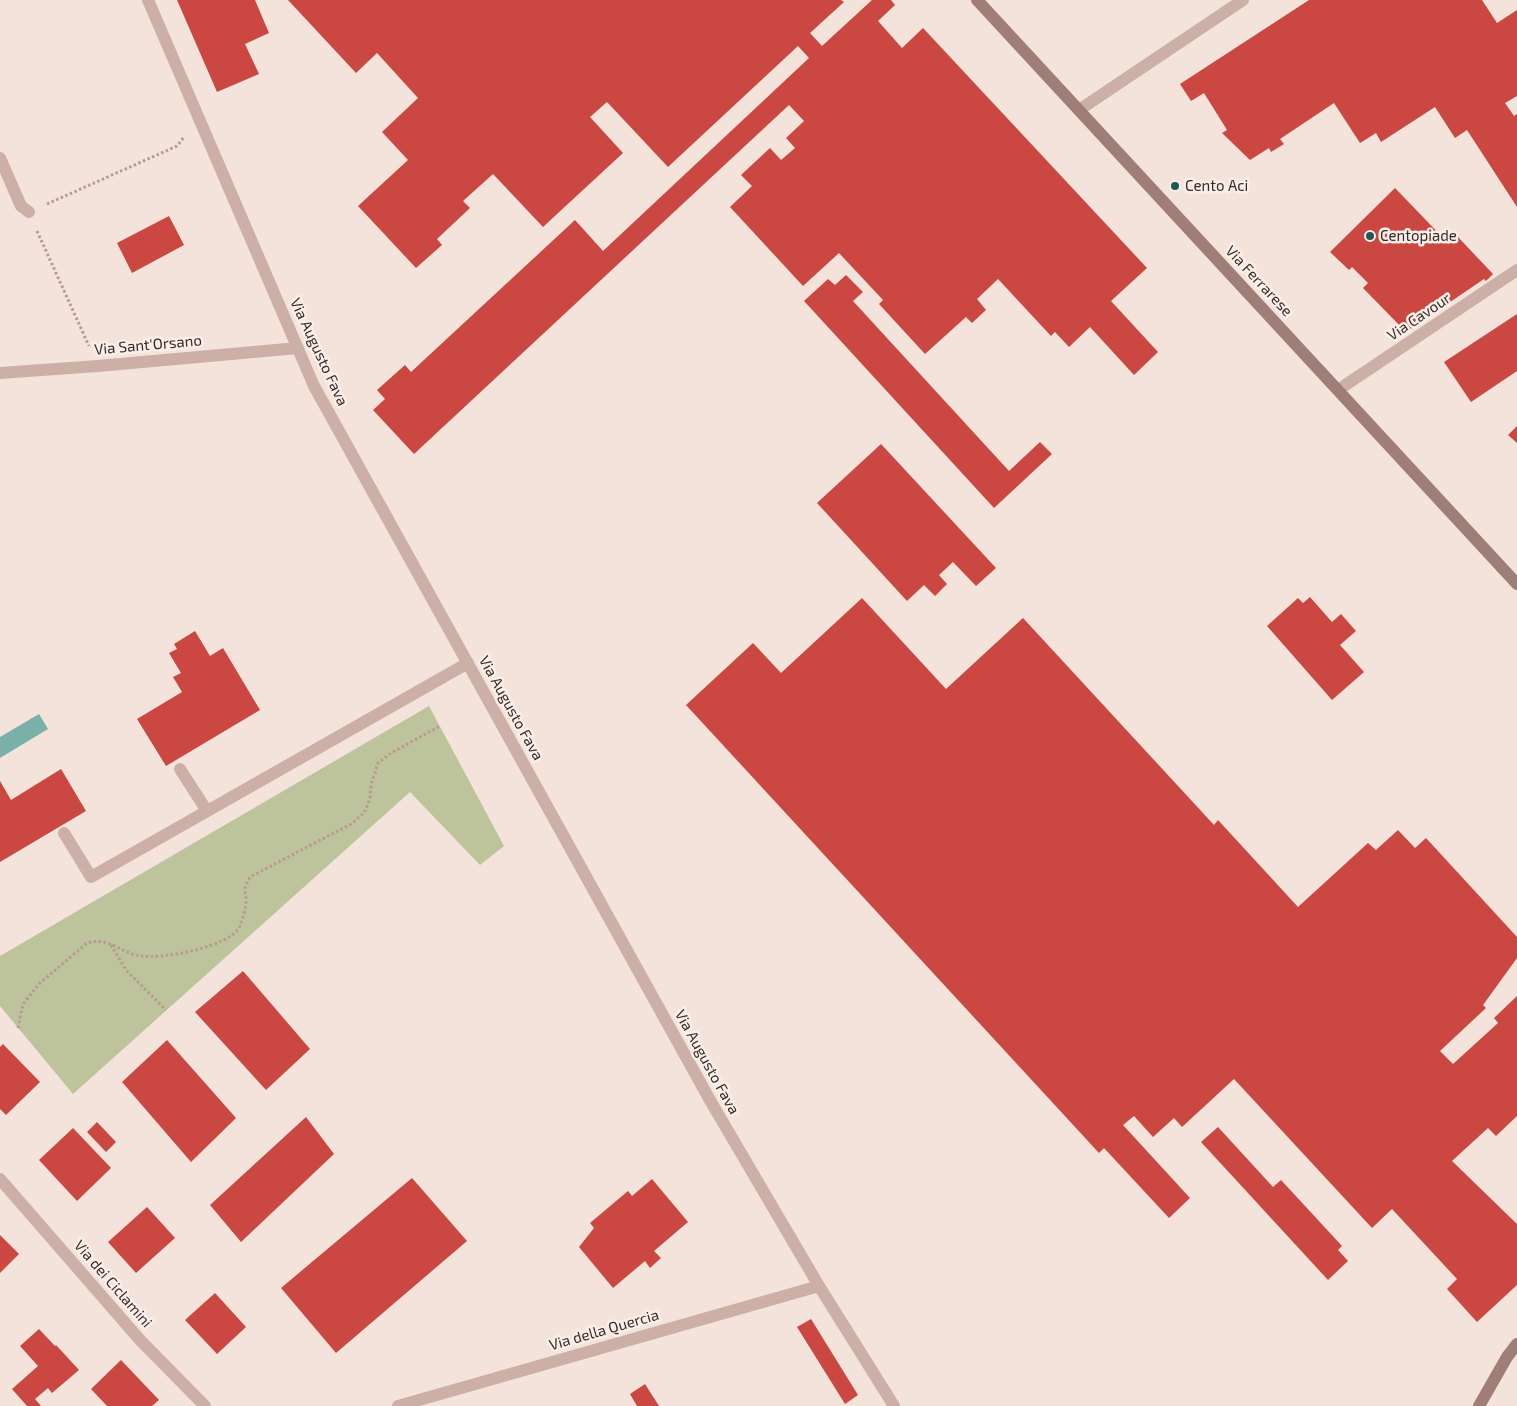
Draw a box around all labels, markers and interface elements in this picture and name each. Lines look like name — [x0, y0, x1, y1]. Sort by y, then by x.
place label: Cento Aci — [1185, 177, 1248, 195]
marker: Cento Aci — [1169, 180, 1181, 192]
place label: Centopiade — [1380, 227, 1457, 245]
marker: Centopiade — [1364, 230, 1376, 242]
street label: Via Ferrarese — [1222, 242, 1296, 320]
street label: Via Cavour — [1384, 289, 1454, 345]
street label: Via Augusto Fava — [286, 295, 352, 409]
street label: Via Sant'Orsano — [94, 331, 202, 359]
street label: Via Augusto Fava — [475, 653, 547, 763]
street label: Via Augusto Fava — [671, 1007, 743, 1117]
street label: Via dei Ciclamini — [70, 1237, 156, 1331]
street label: Via della Quercia — [547, 1306, 661, 1354]

